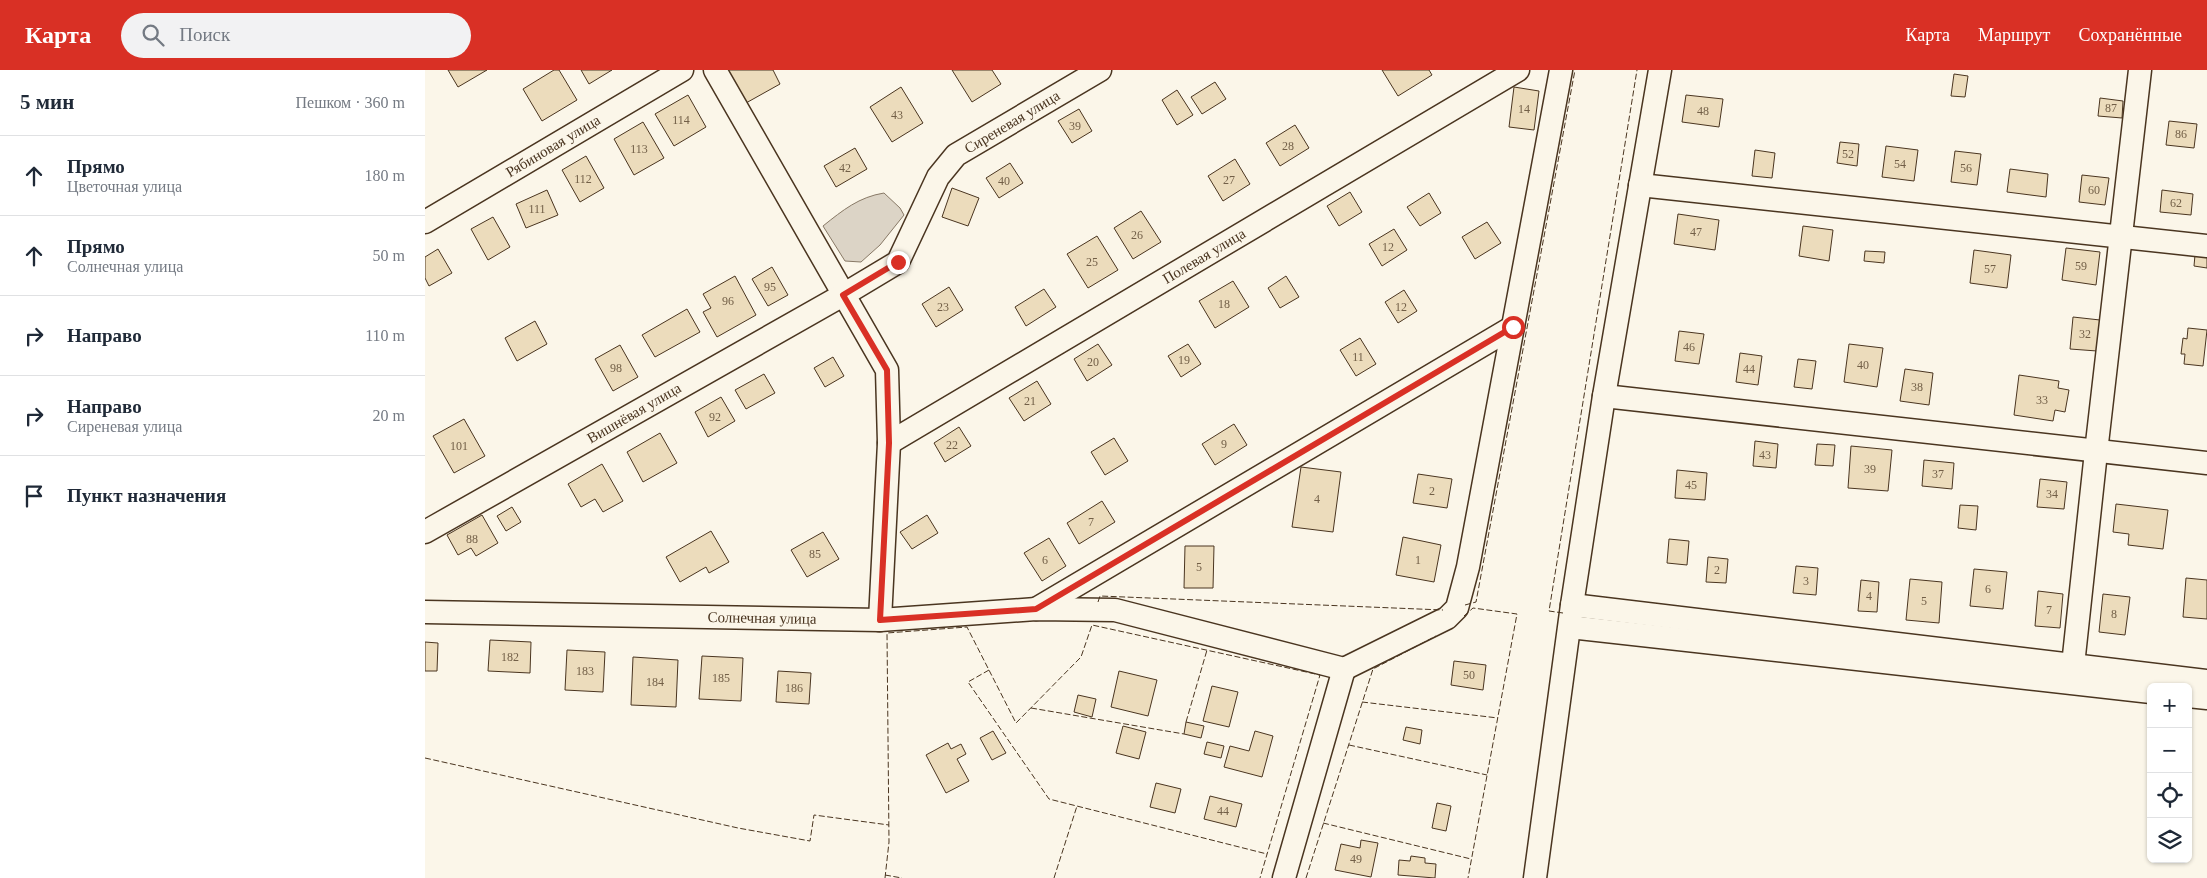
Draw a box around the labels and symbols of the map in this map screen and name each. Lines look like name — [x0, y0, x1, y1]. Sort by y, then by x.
street label: Сиреневая улица — [962, 87, 1063, 157]
house number: 87 — [2105, 101, 2117, 115]
house number: 14 — [1518, 102, 1530, 116]
house number: 48 — [1697, 104, 1709, 118]
house number: 43 — [891, 108, 903, 122]
street label: Рябиновая улица — [503, 111, 603, 180]
house number: 114 — [672, 113, 690, 127]
house number: 39 — [1069, 119, 1081, 133]
house number: 86 — [2175, 127, 2187, 141]
house number: 28 — [1282, 139, 1294, 153]
house number: 113 — [630, 142, 648, 156]
house number: 52 — [1842, 147, 1854, 161]
house number: 54 — [1894, 157, 1906, 171]
house number: 42 — [839, 161, 851, 175]
house number: 56 — [1960, 161, 1972, 175]
house number: 112 — [574, 172, 592, 186]
house number: 27 — [1223, 173, 1235, 187]
house number: 40 — [998, 174, 1010, 188]
house number: 60 — [2088, 183, 2100, 197]
house number: 62 — [2170, 196, 2182, 210]
house number: 111 — [528, 202, 546, 216]
street label: Полевая улица — [1160, 225, 1248, 287]
house number: 47 — [1690, 225, 1702, 239]
house number: 26 — [1131, 228, 1143, 242]
house number: 12 — [1382, 240, 1394, 254]
route end — [887, 251, 910, 274]
house number: 25 — [1086, 255, 1098, 269]
house number: 59 — [2075, 259, 2087, 273]
house number: 57 — [1984, 262, 1996, 276]
house number: 95 — [764, 280, 776, 294]
house number: 96 — [722, 294, 734, 308]
house number: 18 — [1218, 297, 1230, 311]
house number: 23 — [937, 300, 949, 314]
house number: 12 — [1395, 300, 1407, 314]
route start — [1502, 316, 1525, 339]
house number: 32 — [2079, 327, 2091, 341]
house number: 46 — [1683, 340, 1695, 354]
house number: 11 — [1352, 350, 1364, 364]
house number: 19 — [1178, 353, 1190, 367]
house number: 20 — [1087, 355, 1099, 369]
house number: 40 — [1857, 358, 1869, 372]
house number: 98 — [610, 361, 622, 375]
house number: 44 — [1743, 362, 1755, 376]
street label: Вишнёвая улица — [584, 380, 684, 446]
house number: 38 — [1911, 380, 1923, 394]
house number: 33 — [2036, 393, 2048, 407]
house number: 21 — [1024, 394, 1036, 408]
house number: 92 — [709, 410, 721, 424]
house number: 9 — [1221, 437, 1227, 451]
house number: 22 — [946, 438, 958, 452]
house number: 101 — [450, 439, 468, 453]
house number: 43 — [1759, 448, 1771, 462]
house number: 39 — [1864, 462, 1876, 476]
house number: 37 — [1932, 467, 1944, 481]
house number: 45 — [1685, 478, 1697, 492]
house number: 2 — [1429, 484, 1435, 498]
house number: 34 — [2046, 487, 2058, 501]
house number: 4 — [1314, 492, 1320, 506]
house number: 7 — [1088, 515, 1094, 529]
house number: 88 — [466, 532, 478, 546]
house number: 85 — [809, 547, 821, 561]
house number: 6 — [1042, 553, 1048, 567]
house number: 1 — [1415, 553, 1421, 567]
house number: 5 — [1196, 560, 1202, 574]
house number: 2 — [1714, 563, 1720, 577]
house number: 3 — [1803, 574, 1809, 588]
house number: 6 — [1985, 582, 1991, 596]
house number: 4 — [1866, 589, 1872, 603]
house number: 5 — [1921, 594, 1927, 608]
house number: 7 — [2046, 603, 2052, 617]
house number: 8 — [2111, 607, 2117, 621]
street label: Солнечная улица — [707, 609, 817, 627]
house number: 182 — [501, 650, 519, 664]
house number: 183 — [576, 664, 594, 678]
house number: 50 — [1463, 668, 1475, 682]
house number: 185 — [712, 671, 730, 685]
house number: 184 — [646, 675, 664, 689]
house number: 186 — [785, 681, 803, 695]
house number: 44 — [1217, 804, 1229, 818]
house number: 49 — [1350, 852, 1362, 866]

